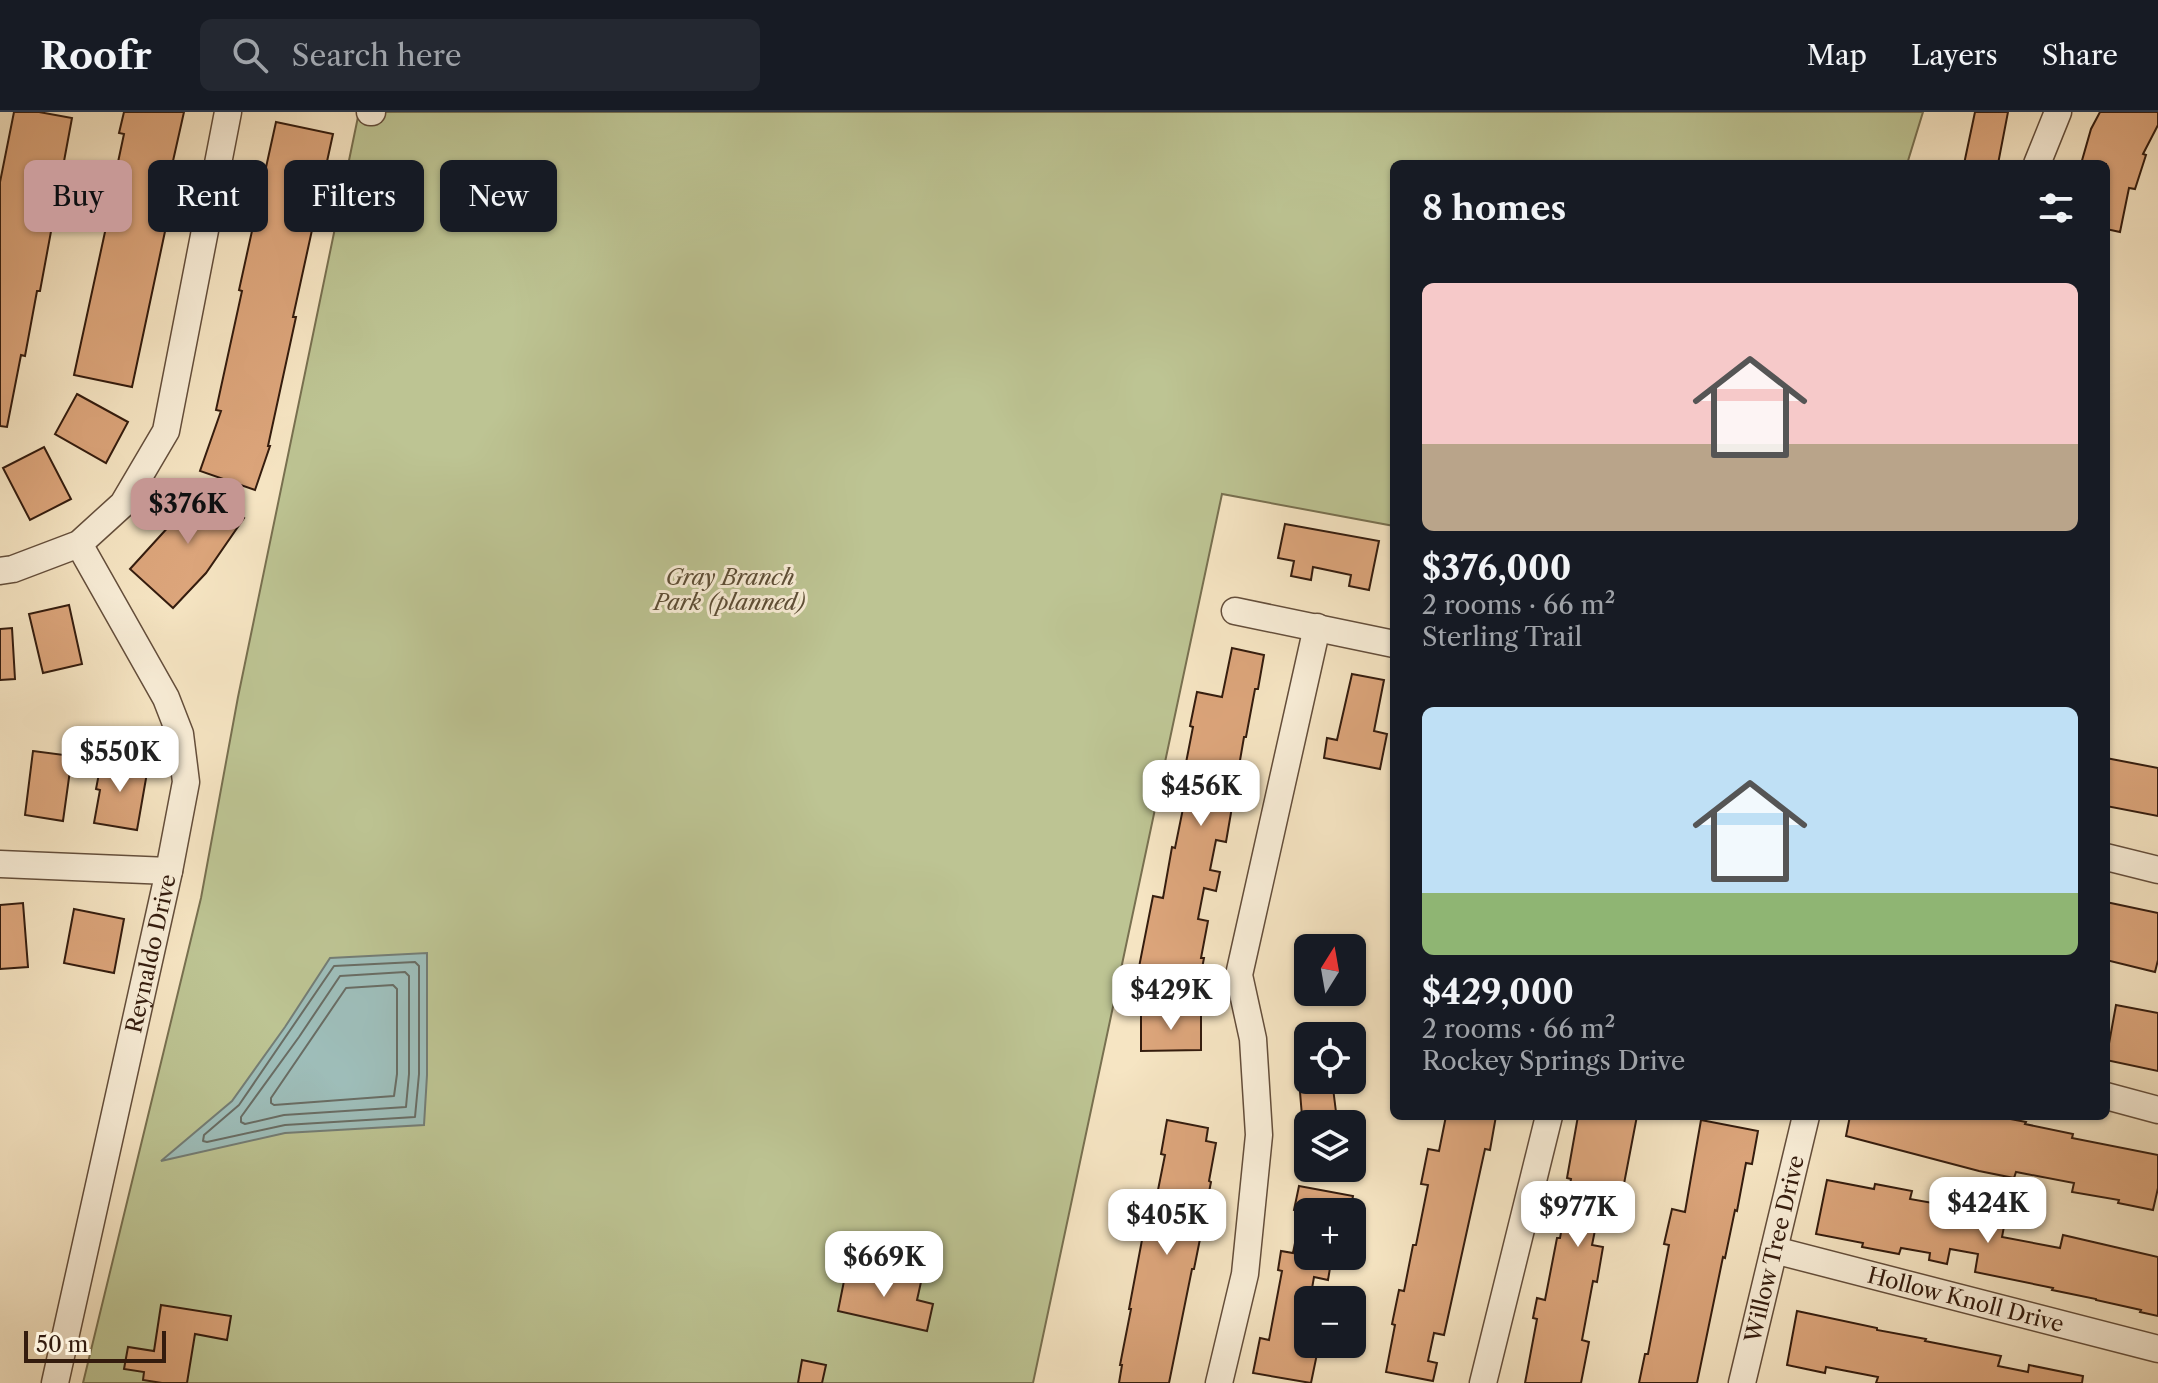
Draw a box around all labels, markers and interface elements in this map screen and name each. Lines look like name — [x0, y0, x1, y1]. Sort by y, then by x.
search box — [200, 19, 760, 91]
text: Roofr — [40, 32, 152, 79]
icon: search — [228, 33, 272, 77]
text: Search here — [292, 37, 462, 74]
text: Map — [1807, 38, 1867, 72]
text: Layers — [1911, 38, 1998, 72]
text: Share — [2042, 38, 2118, 72]
chip: Buy — [24, 160, 132, 232]
chip: Rent — [148, 160, 268, 232]
chip: Filters — [284, 160, 424, 232]
chip: New — [440, 160, 557, 232]
icon: filters — [2034, 186, 2078, 230]
text: 8 homes — [1422, 187, 1566, 229]
icon: home — [1678, 335, 1822, 479]
pin: $376K — [132, 478, 244, 546]
text: $376K — [149, 488, 227, 520]
text: $376,000 — [1422, 547, 1571, 589]
park label: Gray Branch Park (planned) — [652, 564, 806, 616]
text: 2 rooms · 66 m² — [1422, 589, 1615, 621]
text: Sterling Trail — [1422, 621, 1582, 653]
pin: $550K — [64, 726, 176, 794]
text: $550K — [80, 736, 160, 768]
icon: home — [1678, 759, 1822, 903]
pin: $456K — [1145, 760, 1257, 828]
text: $456K — [1161, 770, 1241, 802]
street label: Reynaldo Drive — [120, 871, 181, 1036]
north arrow — [1294, 934, 1366, 1006]
map controls — [1294, 934, 1366, 1358]
pin: $429K — [1115, 964, 1227, 1032]
text: $429,000 — [1422, 971, 1574, 1013]
text: $429K — [1130, 974, 1212, 1006]
text: 2 rooms · 66 m² — [1422, 1013, 1615, 1045]
button: locate — [1294, 1022, 1366, 1094]
text: Rockey Springs Drive — [1422, 1045, 1685, 1077]
button: layers — [1294, 1110, 1366, 1182]
street label: Willow Tree Drive — [1738, 1153, 1810, 1346]
pin: $424K — [1932, 1177, 2044, 1245]
pin: $977K — [1522, 1181, 1634, 1249]
text: $424K — [1947, 1187, 2029, 1219]
pin: $405K — [1111, 1189, 1223, 1257]
text: $977K — [1539, 1191, 1617, 1223]
button: + — [1294, 1198, 1366, 1270]
text: $405K — [1126, 1199, 1208, 1231]
pin: $669K — [828, 1231, 940, 1299]
text: $669K — [843, 1241, 925, 1273]
street label: Hollow Knoll Drive — [1865, 1261, 2067, 1338]
button: − — [1294, 1286, 1366, 1358]
scale bar — [24, 1327, 166, 1363]
text: 50 m — [36, 1331, 88, 1358]

